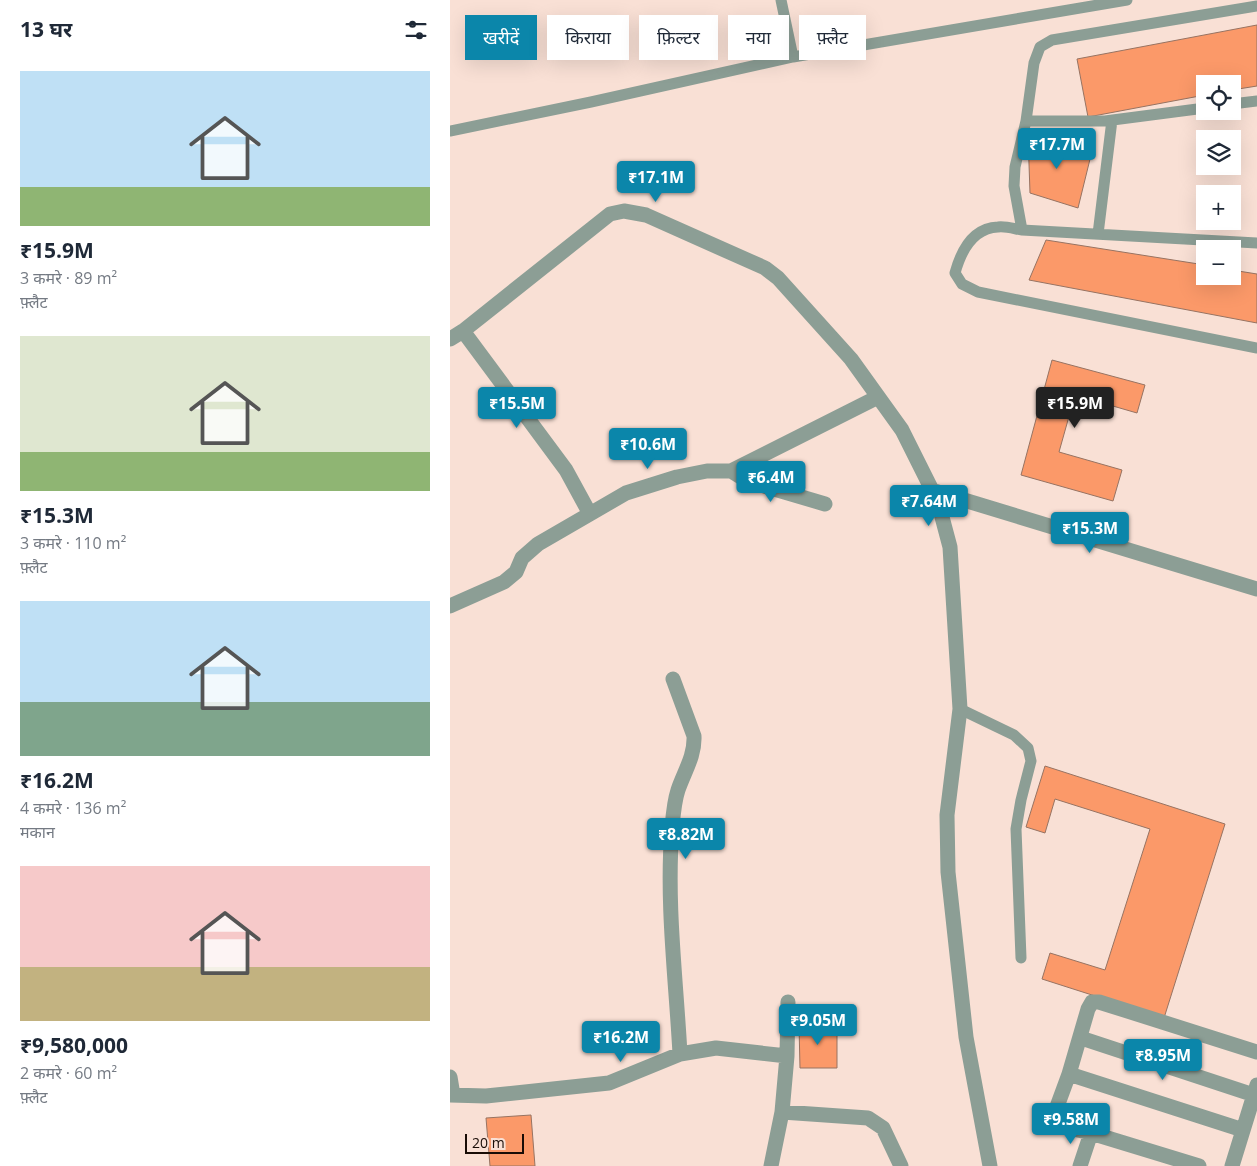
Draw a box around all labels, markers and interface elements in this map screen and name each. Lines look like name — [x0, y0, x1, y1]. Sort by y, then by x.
text: 13 घर — [20, 15, 72, 43]
chip: खरीदें — [465, 15, 537, 60]
chip: किराया — [547, 15, 629, 60]
chip: फ़िल्टर — [639, 15, 718, 60]
chip: नया — [728, 15, 789, 60]
chip: फ़्लैट — [799, 15, 866, 60]
icon: filters — [402, 16, 430, 44]
map controls — [1196, 75, 1241, 285]
button: locate — [1196, 75, 1241, 120]
icon: home — [180, 103, 270, 193]
pin: ₹17.7M — [1016, 128, 1098, 170]
button: layers — [1196, 130, 1241, 175]
text: ₹17.7M — [1029, 133, 1085, 155]
pin: ₹17.1M — [615, 160, 697, 203]
text: ₹17.1M — [628, 166, 684, 188]
button: + — [1196, 185, 1241, 230]
text: ₹15.9M — [20, 236, 94, 264]
button: − — [1196, 240, 1241, 285]
text: 3 कमरे · 89 m² — [20, 267, 117, 289]
text: फ़्लैट — [20, 291, 48, 313]
icon: home — [180, 368, 270, 458]
pin: ₹15.5M — [476, 386, 558, 429]
pin: ₹15.9M — [1034, 386, 1116, 429]
text: ₹15.5M — [489, 392, 545, 414]
text: ₹15.9M — [1047, 392, 1103, 414]
pin: ₹10.6M — [607, 428, 689, 470]
text: ₹10.6M — [620, 433, 676, 455]
pin: ₹6.4M — [736, 460, 806, 503]
text: ₹6.4M — [747, 466, 795, 488]
pin: ₹7.64M — [888, 484, 970, 527]
text: ₹7.64M — [901, 490, 957, 512]
text: ₹15.3M — [20, 501, 94, 529]
pin: ₹15.3M — [1049, 512, 1131, 554]
text: ₹15.3M — [1062, 517, 1118, 539]
text: 3 कमरे · 110 m² — [20, 532, 126, 554]
text: फ़्लैट — [20, 556, 48, 578]
icon: home — [180, 633, 270, 723]
text: ₹16.2M — [20, 766, 94, 794]
text: 4 कमरे · 136 m² — [20, 797, 126, 819]
pin: ₹8.82M — [645, 818, 727, 860]
text: मकान — [20, 821, 55, 843]
text: ₹8.82M — [658, 823, 714, 845]
icon: home — [180, 898, 270, 988]
pin: ₹9.05M — [777, 1004, 859, 1046]
text: ₹9.05M — [790, 1009, 846, 1031]
pin: ₹16.2M — [580, 1020, 662, 1063]
text: ₹16.2M — [593, 1026, 649, 1048]
text: ₹9,580,000 — [20, 1031, 128, 1059]
pin: ₹8.95M — [1122, 1038, 1204, 1081]
text: ₹8.95M — [1135, 1044, 1191, 1066]
text: 2 कमरे · 60 m² — [20, 1062, 117, 1084]
text: फ़्लैट — [20, 1086, 48, 1108]
pin: ₹9.58M — [1030, 1102, 1112, 1145]
text: ₹9.58M — [1043, 1108, 1099, 1130]
scale bar — [465, 1131, 524, 1154]
text: 20 m — [472, 1133, 505, 1152]

